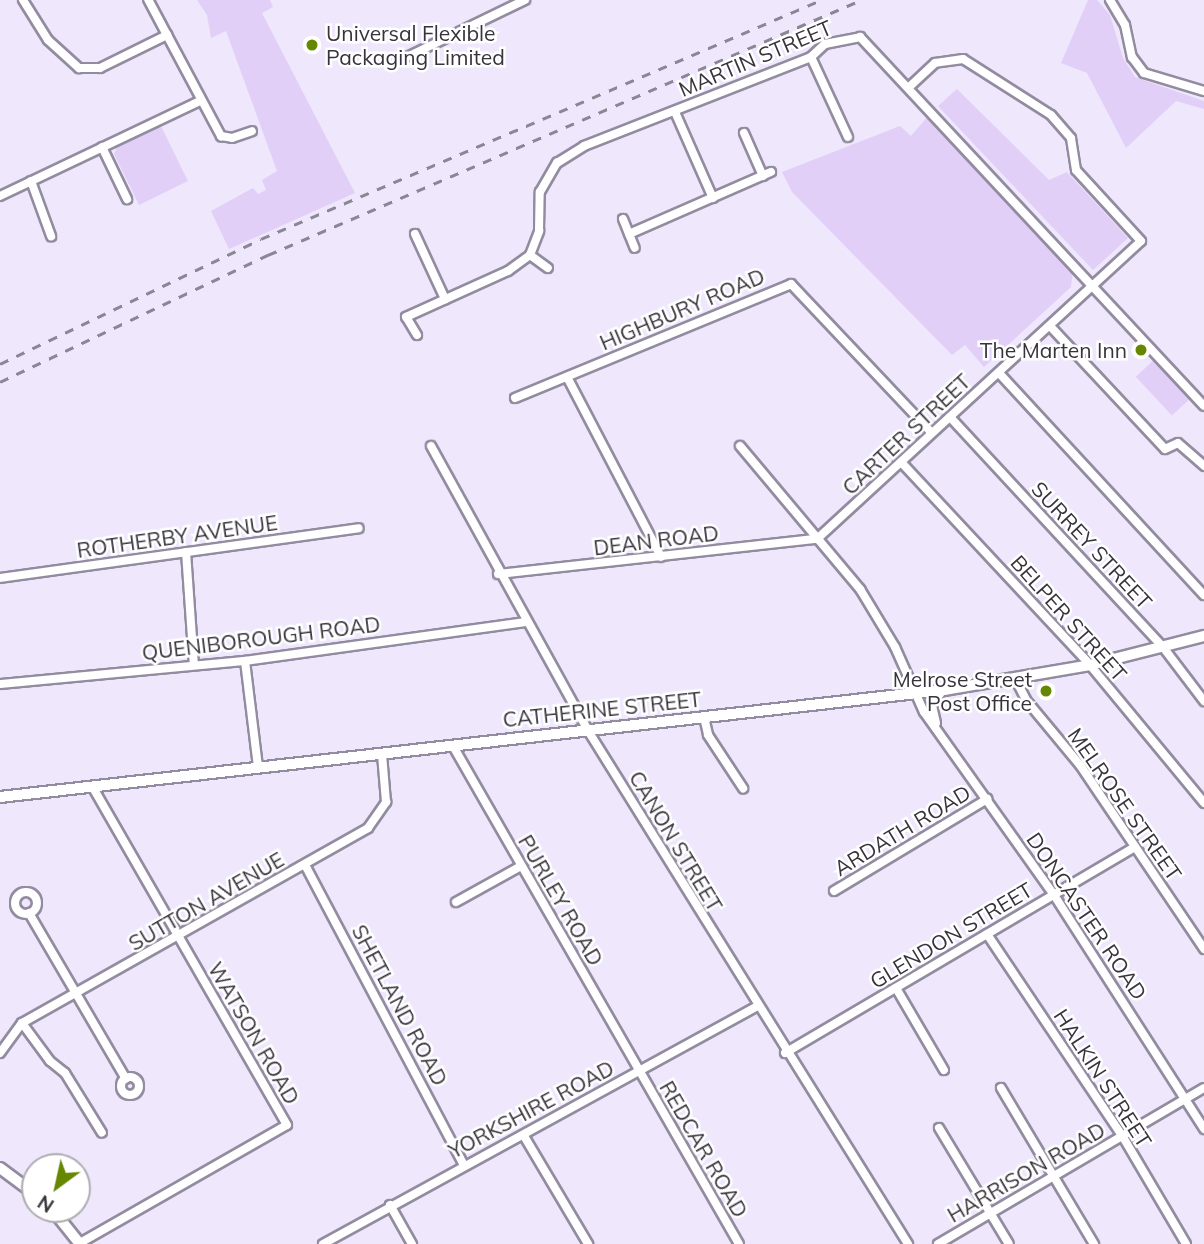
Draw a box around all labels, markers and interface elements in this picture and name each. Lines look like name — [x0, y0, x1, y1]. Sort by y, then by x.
street label: MARTIN STREET — [675, 14, 835, 102]
place label: Universal Flexible Packaging Limited — [326, 20, 505, 70]
marker: Universal Flexible Packaging Limited — [304, 37, 320, 53]
street label: HIGHBURY ROAD — [596, 263, 768, 355]
place label: The Marten Inn — [980, 337, 1127, 363]
marker: The Marten Inn — [1133, 342, 1149, 358]
street label: CARTER STREET — [837, 368, 975, 500]
street label: SURREY STREET — [1027, 476, 1157, 614]
street label: ROTHERBY AVENUE — [75, 509, 279, 563]
street label: DEAN ROAD — [592, 520, 720, 560]
street label: BELPER STREET — [1006, 550, 1132, 686]
street label: QUENIBOROUGH ROAD — [140, 611, 382, 665]
place label: Melrose Street Post Office — [893, 666, 1032, 716]
marker: Melrose Street Post Office — [1038, 683, 1054, 699]
street label: CATHERINE STREET — [501, 686, 703, 732]
street label: MELROSE STREET — [1063, 723, 1187, 885]
street label: CANON STREET — [624, 766, 728, 916]
street label: ARDATH ROAD — [829, 779, 975, 881]
street label: DONCASTER ROAD — [1022, 828, 1152, 1004]
street label: PURLEY ROAD — [513, 830, 609, 970]
street label: SUTTON AVENUE — [124, 846, 288, 956]
street label: GLENDON STREET — [865, 877, 1037, 993]
street label: SHETLAND ROAD — [347, 920, 453, 1090]
street label: WATSON ROAD — [203, 957, 305, 1109]
street label: HALKIN STREET — [1049, 1004, 1157, 1152]
street label: YORKSHIRE ROAD — [444, 1055, 618, 1163]
street label: REDCAR ROAD — [655, 1076, 753, 1222]
street label: HARRISON ROAD — [943, 1117, 1109, 1227]
north arrow — [21, 1153, 91, 1223]
text: N — [33, 1190, 58, 1218]

